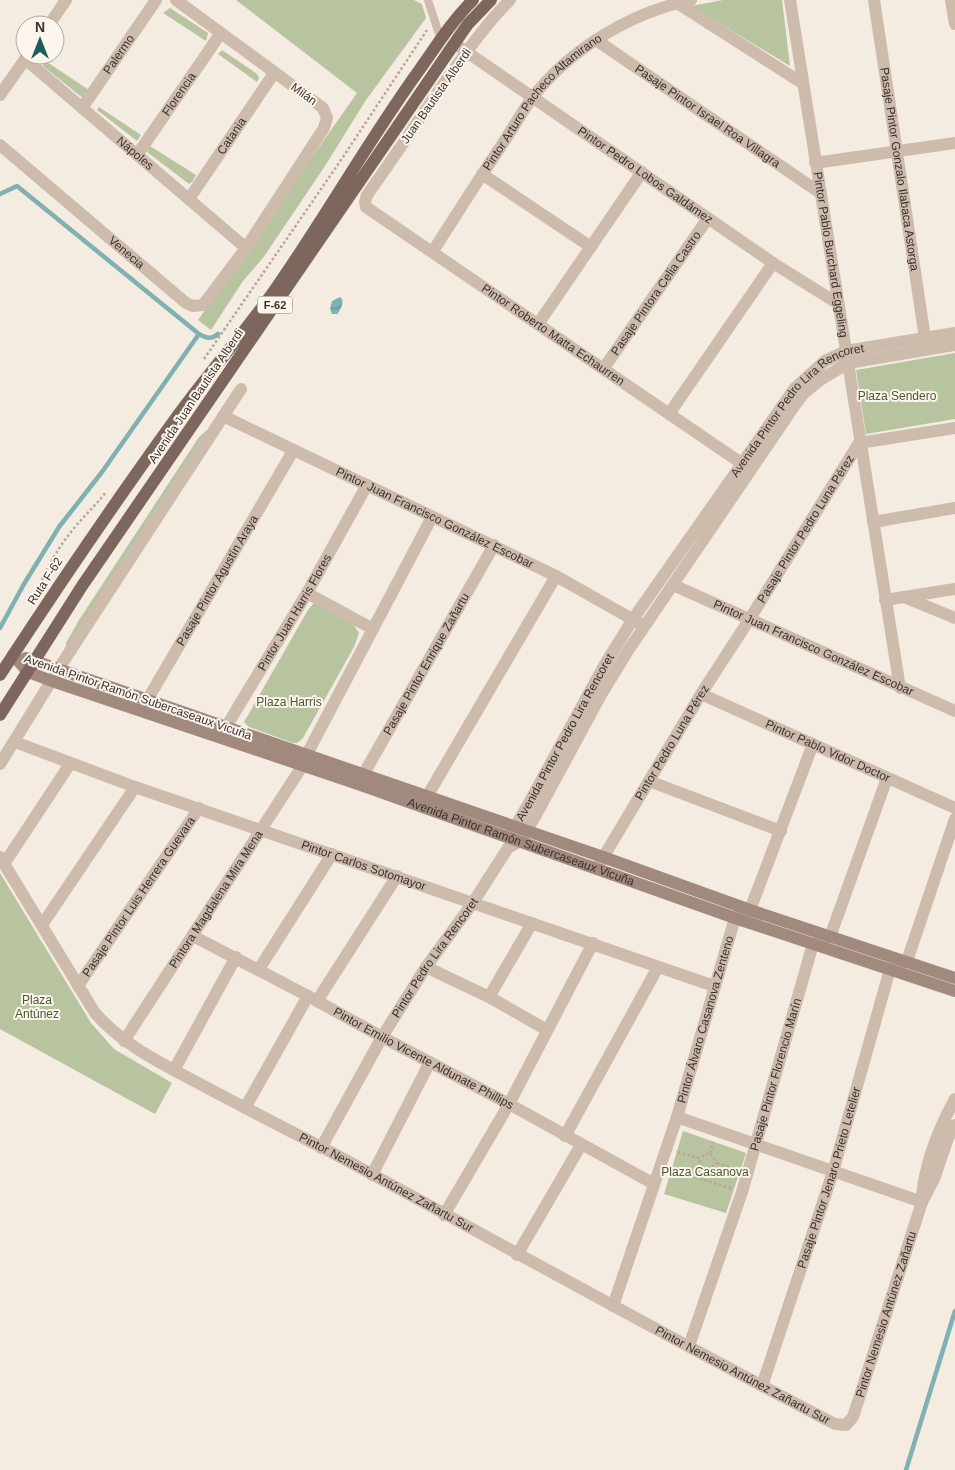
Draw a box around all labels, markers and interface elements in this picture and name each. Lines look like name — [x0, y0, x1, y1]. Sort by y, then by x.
north arrow — [15, 15, 65, 65]
text: N — [35, 19, 45, 35]
street label: Pintor Arturo Pacheco Altamirano — [480, 31, 605, 173]
street label: Palermo — [100, 32, 137, 77]
street label: Juan Bautista Alberdi — [398, 46, 474, 146]
street label: Pasaje Pintor Israel Roa Villagra — [632, 62, 783, 171]
street label: Pasaje Pintor Gonzalo Ilabaca Astorga — [877, 66, 922, 272]
street label: Florencia — [159, 69, 199, 118]
street label: Milán — [288, 80, 320, 108]
street label: Catania — [214, 115, 249, 157]
street label: Pintor Pedro Lobos Galdámez — [575, 124, 716, 227]
street label: Nápoles — [114, 134, 157, 173]
street label: Pintor Pablo Burchard Eggeling — [811, 171, 851, 339]
street label: Pasaje Pintora Celia Castro — [608, 228, 704, 358]
street label: Venecia — [106, 233, 148, 272]
street label: Pintor Roberto Matta Echaurren — [479, 281, 627, 388]
road number: F-62 — [258, 296, 292, 314]
street label: Avenida Juan Bautista Alberdi — [146, 326, 246, 466]
street label: Avenida Pintor Pedro Lira Rencoret — [728, 341, 866, 480]
park label: Plaza Sendero — [858, 389, 937, 403]
street label: Pasaje Pintor Pedro Luna Pérez — [754, 452, 857, 605]
street label: Pintor Juan Francisco González Escobar — [334, 464, 536, 571]
street label: Pasaje Pintor Agustín Araya — [174, 512, 261, 648]
street label: Pintor Juan Harris Flores — [255, 552, 334, 673]
street label: Ruta F-62 — [25, 555, 66, 607]
street label: Pasaje Pintor Enrique Zañartu — [380, 591, 472, 738]
street label: Pintor Juan Francisco González Escobar — [711, 597, 916, 699]
street label: Avenida Pintor Ramón Subercaseaux Vicuña — [22, 651, 254, 743]
street label: Avenida Pintor Pedro Lira Rencoret — [513, 651, 617, 823]
street label: Pintor Pedro Luna Pérez — [632, 682, 712, 803]
park label: Plaza Harris — [256, 695, 322, 709]
street label: Pintor Pablo Vidor Doctor — [763, 717, 892, 785]
street label: Avenida Pintor Ramón Subercaseaux Vicuña — [405, 795, 637, 889]
street label: Pasaje Pintor Luis Herrera Guevara — [79, 814, 198, 979]
street label: Pintora Magdalena Mira Mena — [166, 828, 266, 971]
street label: Pintor Carlos Sotomayor — [300, 838, 428, 894]
street label: Pintor Pedro Lira Rencoret — [389, 895, 481, 1020]
street label: Pintor Álvaro Casanova Zenteno — [674, 934, 737, 1105]
park label: Plaza Antúnez — [15, 993, 59, 1021]
street label: Pasaje Pintor Florencio Marín — [747, 997, 804, 1153]
street label: Pintor Emilio Vicente Aldunate Phillips — [331, 1004, 516, 1112]
street label: Pasaje Pintor Jenaro Prieto Letelier — [795, 1085, 864, 1270]
street label: Pintor Nemesio Antúnez Zañartu Sur — [297, 1130, 476, 1235]
park label: Plaza Casanova — [661, 1165, 749, 1179]
street label: Pintor Nemesio Antúnez Zañartu — [853, 1229, 919, 1399]
street label: Pintor Nemesio Antúnez Zañartu Sur — [653, 1323, 832, 1427]

